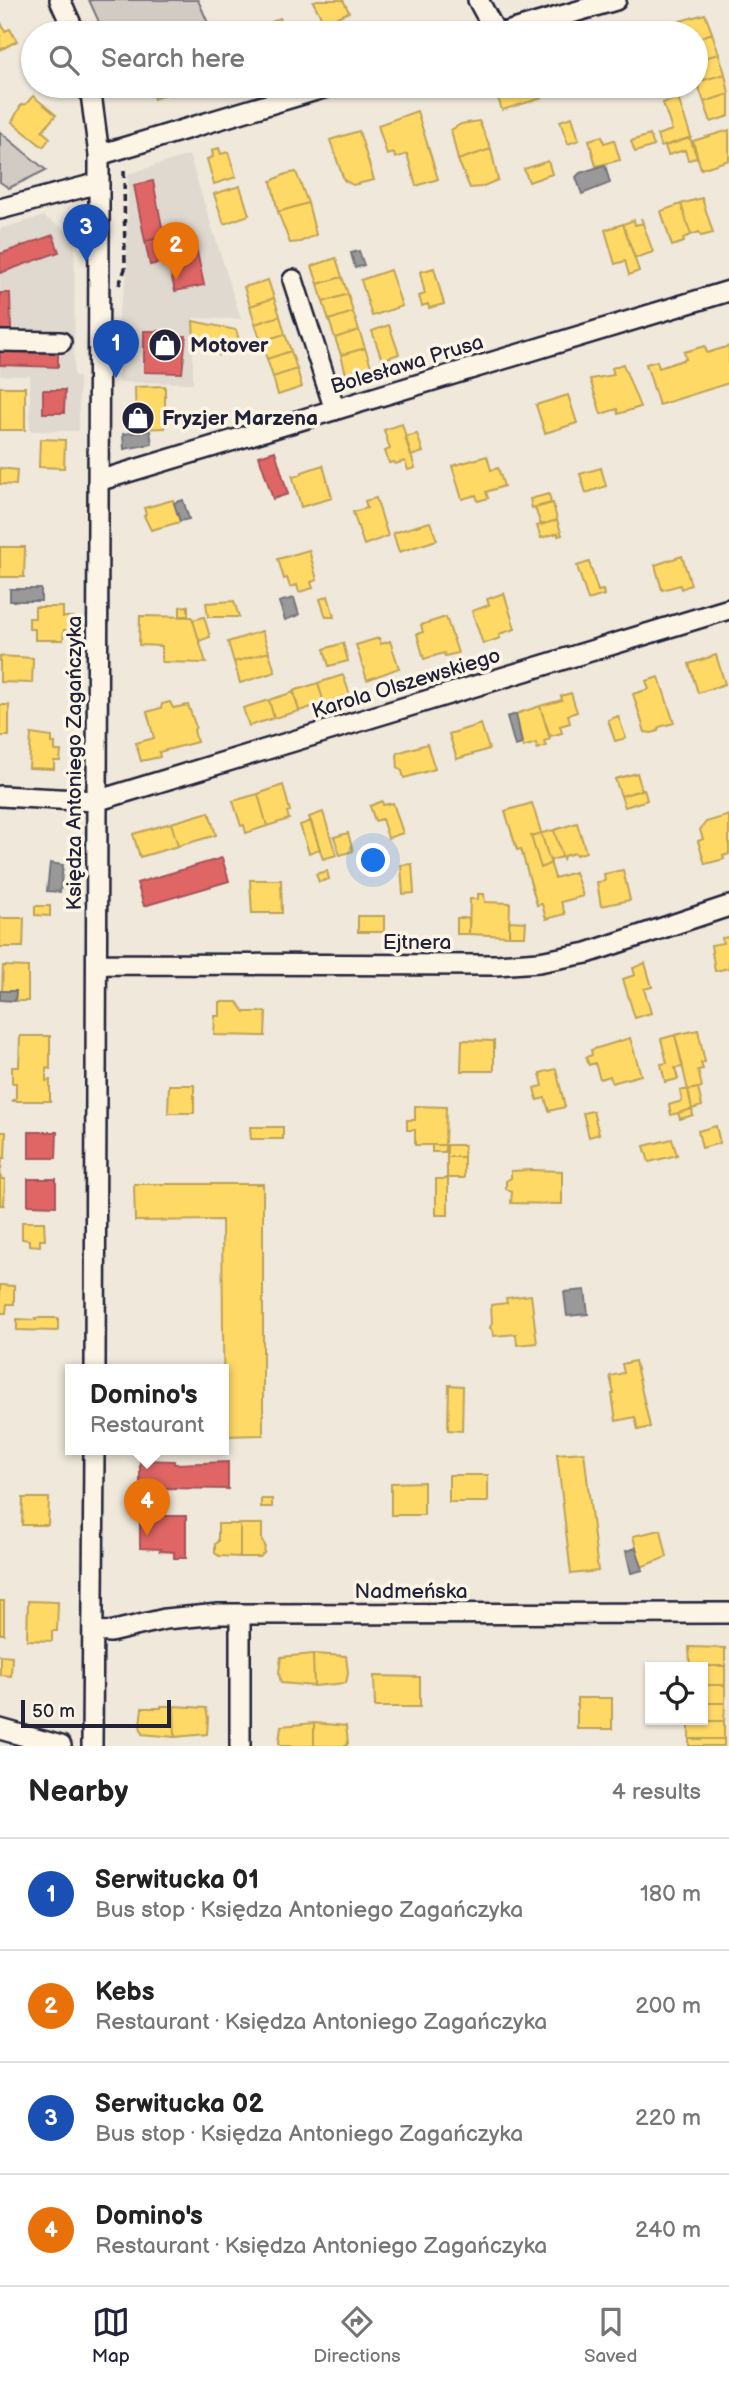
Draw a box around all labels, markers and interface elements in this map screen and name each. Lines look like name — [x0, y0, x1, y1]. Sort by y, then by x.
search box — [21, 21, 708, 98]
icon: search — [45, 41, 83, 79]
text: Search here — [101, 44, 245, 75]
pin: 3 — [63, 204, 109, 262]
pin: 2 — [153, 222, 199, 280]
pin: 1 — [93, 320, 139, 378]
shop icon: Motover — [146, 326, 184, 364]
street label: Bolesława Prusa — [328, 329, 486, 400]
place label: Motover — [190, 333, 269, 358]
shop icon: Fryzjer Marzena — [119, 399, 157, 437]
place label: Fryzjer Marzena — [162, 406, 318, 431]
street label: Księdza Antoniego Zagańczyka — [62, 616, 87, 910]
street label: Karola Olszewskiego — [309, 643, 504, 724]
your location — [356, 843, 390, 877]
street label: Ejtnera — [383, 930, 451, 955]
popup — [65, 1364, 229, 1455]
text: Domino's — [90, 1380, 198, 1411]
text: Restaurant — [90, 1411, 204, 1439]
pin: 4 — [124, 1478, 170, 1536]
street label: Nadmeńska — [354, 1579, 468, 1604]
map controls — [645, 1662, 708, 1725]
button: locate — [645, 1662, 708, 1725]
scale bar — [21, 1697, 172, 1729]
text: 50 m — [32, 1700, 75, 1723]
text: Nearby — [28, 1774, 128, 1810]
text: 4 results — [612, 1778, 701, 1806]
text: Serwitucka 01 — [95, 1865, 259, 1896]
text: 1 — [46, 1880, 56, 1908]
text: 180 m — [640, 1880, 701, 1908]
text: Bus stop · Księdza Antoniego Zagańczyka — [95, 1896, 523, 1924]
text: Kebs — [95, 1977, 155, 2008]
text: 2 — [44, 1992, 58, 2020]
text: 200 m — [635, 1992, 701, 2020]
text: Restaurant · Księdza Antoniego Zagańczyka — [95, 2008, 547, 2036]
text: Serwitucka 02 — [95, 2089, 264, 2120]
text: 3 — [44, 2104, 58, 2132]
text: 220 m — [635, 2104, 701, 2132]
text: Bus stop · Księdza Antoniego Zagańczyka — [95, 2120, 523, 2148]
text: Domino's — [95, 2201, 203, 2232]
text: 4 — [44, 2216, 58, 2244]
text: 240 m — [635, 2216, 701, 2244]
text: Restaurant · Księdza Antoniego Zagańczyka — [95, 2232, 547, 2260]
tab: Map — [92, 2303, 130, 2368]
tab: Directions — [313, 2303, 401, 2368]
tab: Saved — [584, 2303, 637, 2368]

